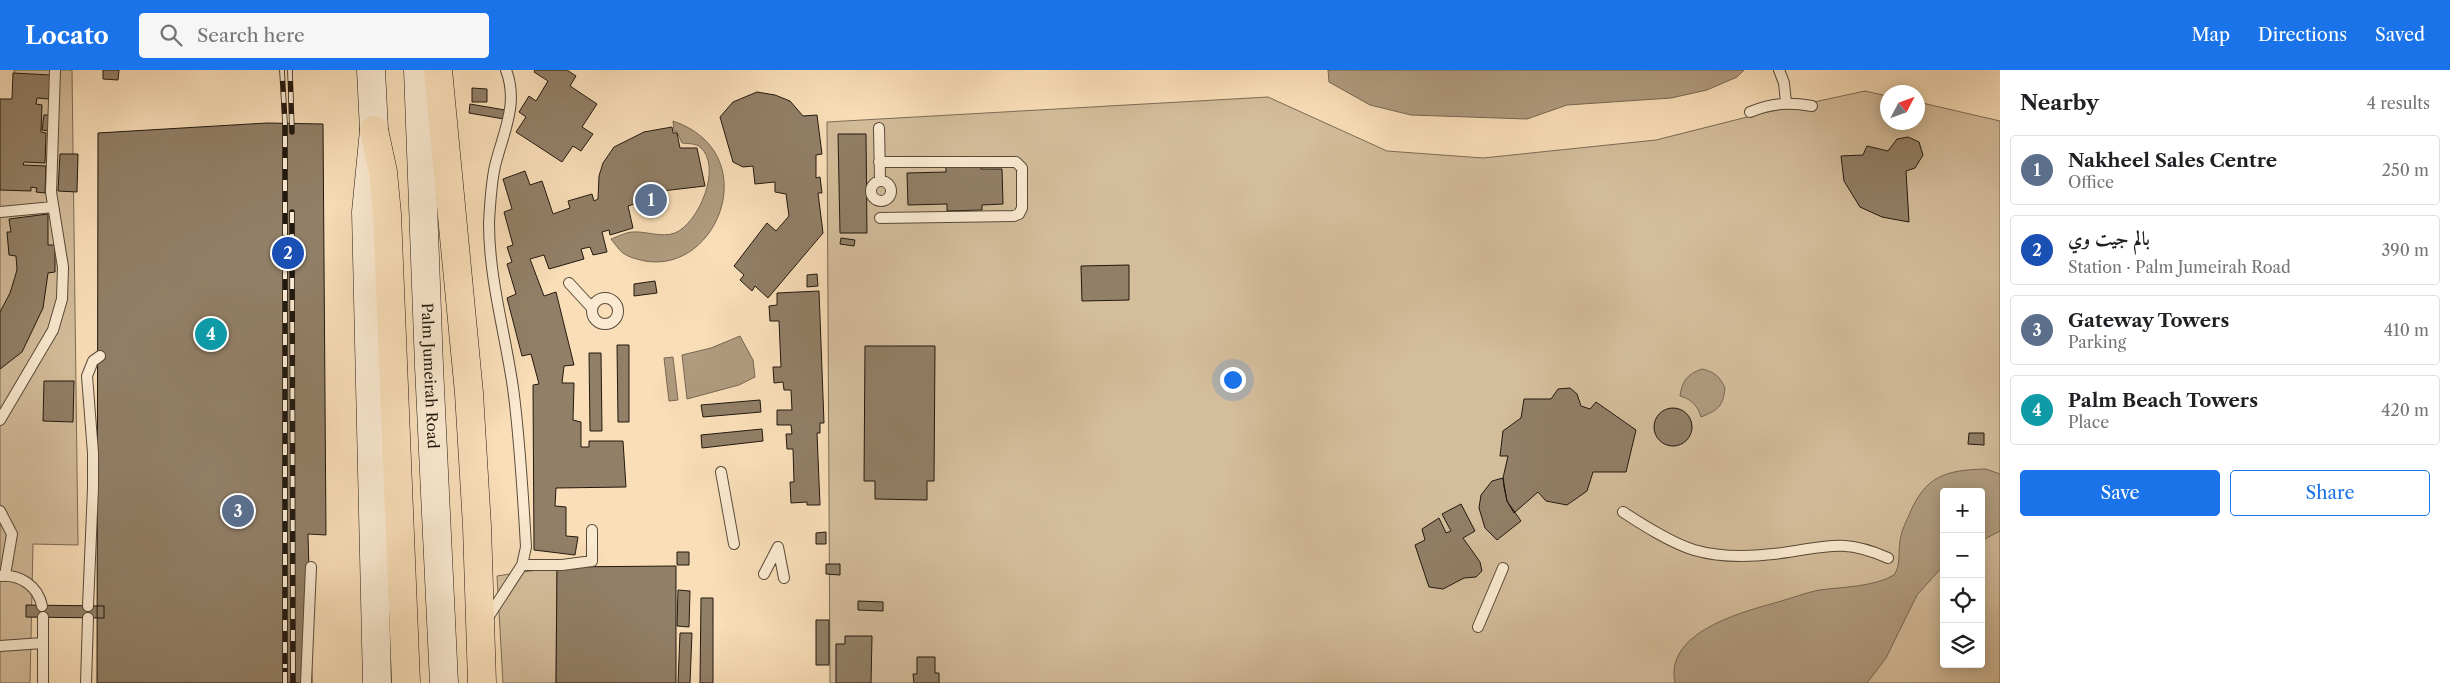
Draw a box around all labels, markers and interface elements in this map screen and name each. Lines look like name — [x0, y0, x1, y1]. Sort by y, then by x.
search box — [139, 13, 489, 58]
text: Locato — [25, 21, 109, 50]
icon: search — [157, 21, 185, 49]
text: Search here — [197, 24, 305, 47]
text: Map — [2191, 24, 2230, 46]
text: Directions — [2258, 24, 2347, 46]
text: Saved — [2375, 24, 2425, 46]
north arrow — [1880, 85, 1925, 130]
text: Nearby — [2020, 90, 2099, 115]
text: 4 results — [2367, 93, 2430, 113]
text: Nakheel Sales Centre — [2068, 149, 2277, 172]
text: 1 — [2033, 160, 2041, 180]
text: 250 m — [2382, 160, 2429, 180]
text: Office — [2068, 172, 2114, 192]
pin: 1 — [635, 181, 667, 219]
text: بالم جيت وي — [2068, 227, 2150, 250]
pin: 2 — [272, 234, 304, 272]
text: 2 — [2032, 240, 2042, 260]
text: 390 m — [2382, 240, 2429, 260]
text: Station · Palm Jumeirah Road — [2068, 257, 2291, 277]
street label: Palm Jumeirah Road — [418, 302, 443, 449]
text: Gateway Towers — [2068, 309, 2229, 332]
pin: 4 — [195, 315, 227, 353]
text: 3 — [2032, 320, 2042, 340]
text: 410 m — [2384, 320, 2429, 340]
text: Parking — [2068, 332, 2126, 352]
your location — [1220, 367, 1246, 393]
text: Palm Beach Towers — [2068, 389, 2258, 412]
text: 4 — [2032, 400, 2042, 420]
text: 420 m — [2381, 400, 2429, 420]
text: Place — [2068, 412, 2109, 432]
button: Save — [2020, 470, 2220, 516]
button: Share — [2230, 470, 2430, 516]
map controls — [1940, 488, 1985, 668]
button: + — [1940, 488, 1985, 533]
pin: 3 — [222, 492, 254, 530]
button: − — [1940, 533, 1985, 578]
button: locate — [1940, 578, 1985, 623]
button: layers — [1940, 623, 1985, 668]

